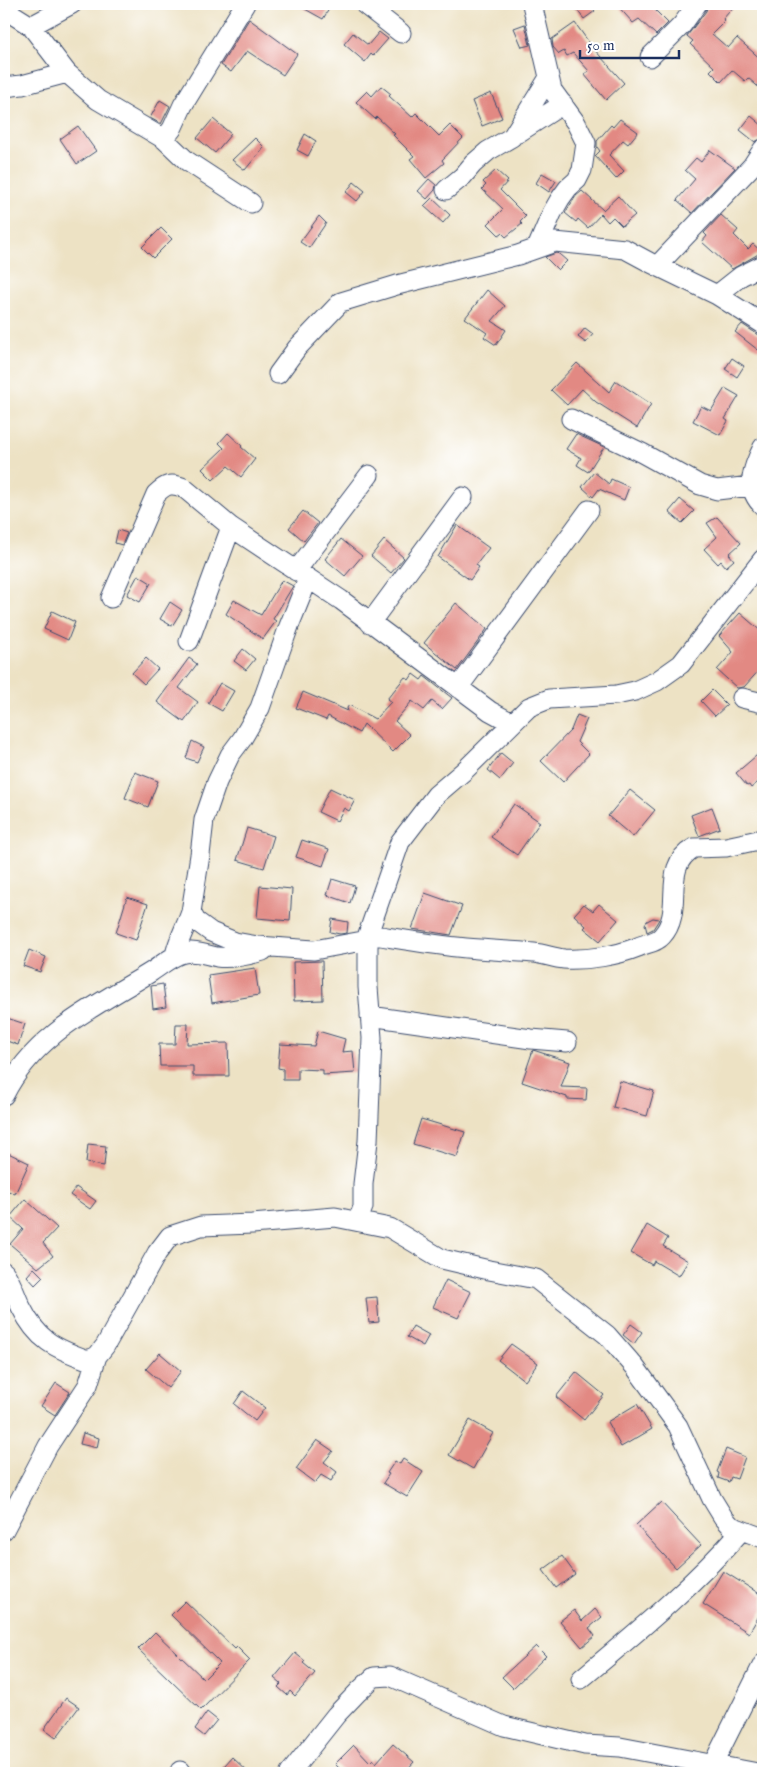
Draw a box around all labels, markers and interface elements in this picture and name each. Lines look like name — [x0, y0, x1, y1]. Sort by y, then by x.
scale bar — [580, 28, 678, 60]
text: 50 m — [587, 36, 615, 55]

